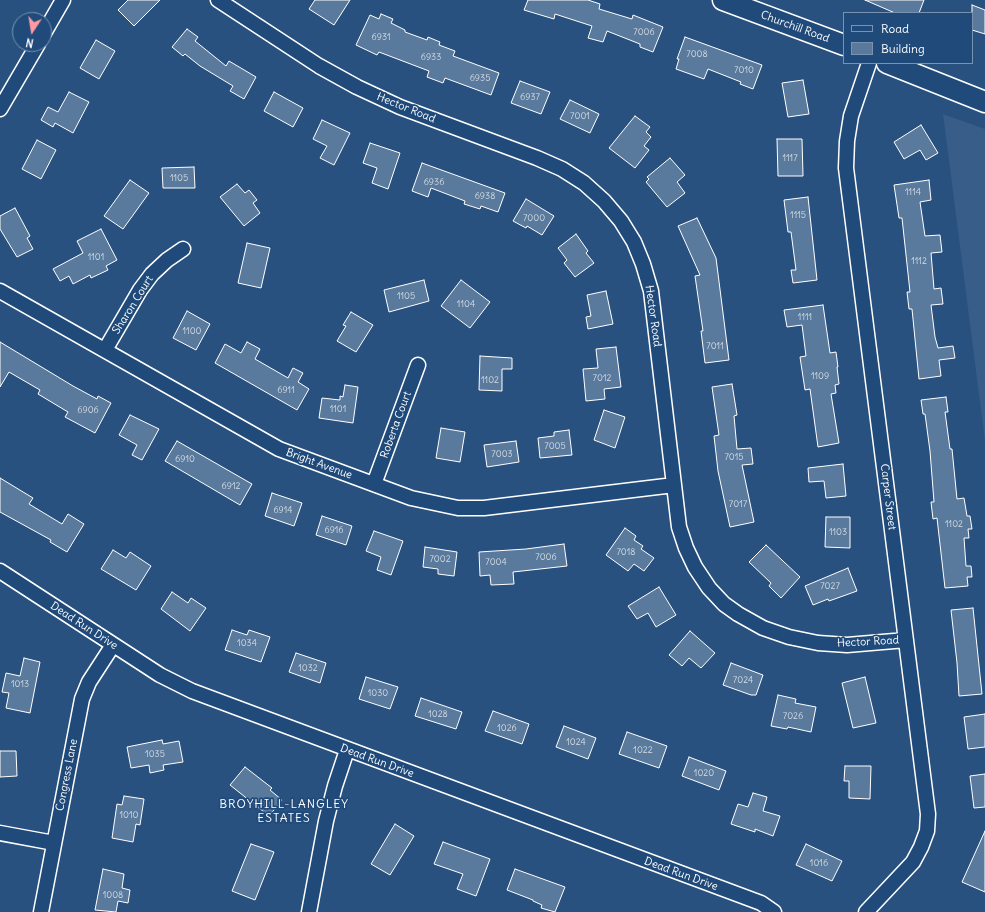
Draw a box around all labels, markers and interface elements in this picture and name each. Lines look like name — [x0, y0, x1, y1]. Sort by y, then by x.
street label: Churchill Road — [759, 8, 831, 46]
north arrow — [12, 12, 52, 52]
legend — [843, 12, 973, 64]
text: Road — [881, 21, 909, 36]
house number: 7006 — [633, 27, 655, 37]
house number: 6931 — [372, 32, 390, 42]
text: N — [25, 35, 35, 50]
text: Building — [881, 41, 925, 56]
house number: 7008 — [686, 49, 708, 59]
house number: 6933 — [421, 52, 441, 62]
house number: 7010 — [734, 65, 754, 75]
house number: 6935 — [470, 73, 490, 83]
street label: Hector Road — [375, 90, 437, 126]
house number: 6937 — [520, 92, 540, 102]
house number: 7001 — [570, 111, 590, 121]
house number: 1117 — [782, 153, 798, 163]
house number: 1105 — [170, 173, 188, 183]
house number: 6936 — [424, 177, 444, 187]
house number: 1114 — [905, 187, 921, 197]
house number: 6938 — [475, 191, 495, 201]
house number: 1115 — [790, 210, 806, 220]
house number: 7000 — [523, 213, 545, 223]
house number: 1101 — [88, 252, 104, 262]
house number: 1112 — [911, 256, 927, 266]
street label: Sharon Court — [110, 273, 156, 337]
street label: Hector Road — [642, 284, 664, 348]
house number: 1105 — [397, 291, 415, 301]
house number: 1104 — [457, 299, 475, 309]
house number: 1111 — [798, 312, 812, 322]
house number: 1100 — [183, 326, 201, 336]
house number: 7011 — [706, 341, 724, 351]
house number: 1109 — [811, 371, 829, 381]
house number: 7012 — [593, 373, 611, 383]
house number: 1102 — [481, 375, 499, 385]
house number: 6911 — [277, 385, 295, 395]
street label: Roberta Court — [378, 390, 414, 460]
house number: 1101 — [330, 404, 346, 414]
house number: 6906 — [77, 405, 99, 415]
house number: 7005 — [544, 441, 566, 451]
street label: Bright Avenue — [284, 446, 354, 482]
house number: 7003 — [491, 449, 513, 459]
house number: 7015 — [724, 452, 744, 462]
house number: 6910 — [175, 454, 195, 464]
street label: Carper Street — [877, 463, 899, 531]
house number: 6912 — [222, 481, 240, 491]
house number: 7017 — [729, 499, 747, 509]
house number: 6914 — [273, 505, 293, 515]
house number: 1102 — [945, 519, 963, 529]
house number: 6916 — [324, 525, 344, 535]
house number: 1103 — [829, 527, 847, 537]
house number: 7018 — [616, 547, 636, 557]
house number: 7006 — [535, 552, 557, 562]
house number: 7002 — [429, 554, 451, 564]
house number: 7004 — [485, 557, 507, 567]
house number: 7027 — [820, 581, 840, 591]
street label: Dead Run Drive — [48, 599, 120, 653]
street label: Hector Road — [837, 634, 899, 650]
house number: 1034 — [237, 638, 257, 648]
house number: 1032 — [298, 663, 318, 673]
house number: 7024 — [733, 675, 753, 685]
house number: 1013 — [11, 679, 29, 689]
house number: 1030 — [368, 688, 388, 698]
house number: 1028 — [428, 709, 448, 719]
house number: 7026 — [783, 711, 803, 721]
house number: 1026 — [497, 723, 517, 733]
house number: 1024 — [566, 737, 586, 747]
street label: Congress Lane — [54, 738, 80, 812]
street label: Dead Run Drive — [338, 742, 416, 780]
house number: 1022 — [633, 745, 653, 755]
house number: 1035 — [145, 749, 165, 759]
house number: 1020 — [694, 768, 714, 778]
district label: BROYHILL-LANGLEY ESTATES — [219, 798, 349, 826]
house number: 1010 — [120, 810, 138, 820]
street label: Dead Run Drive — [642, 855, 720, 893]
house number: 1016 — [810, 858, 828, 868]
house number: 1008 — [103, 890, 123, 900]

